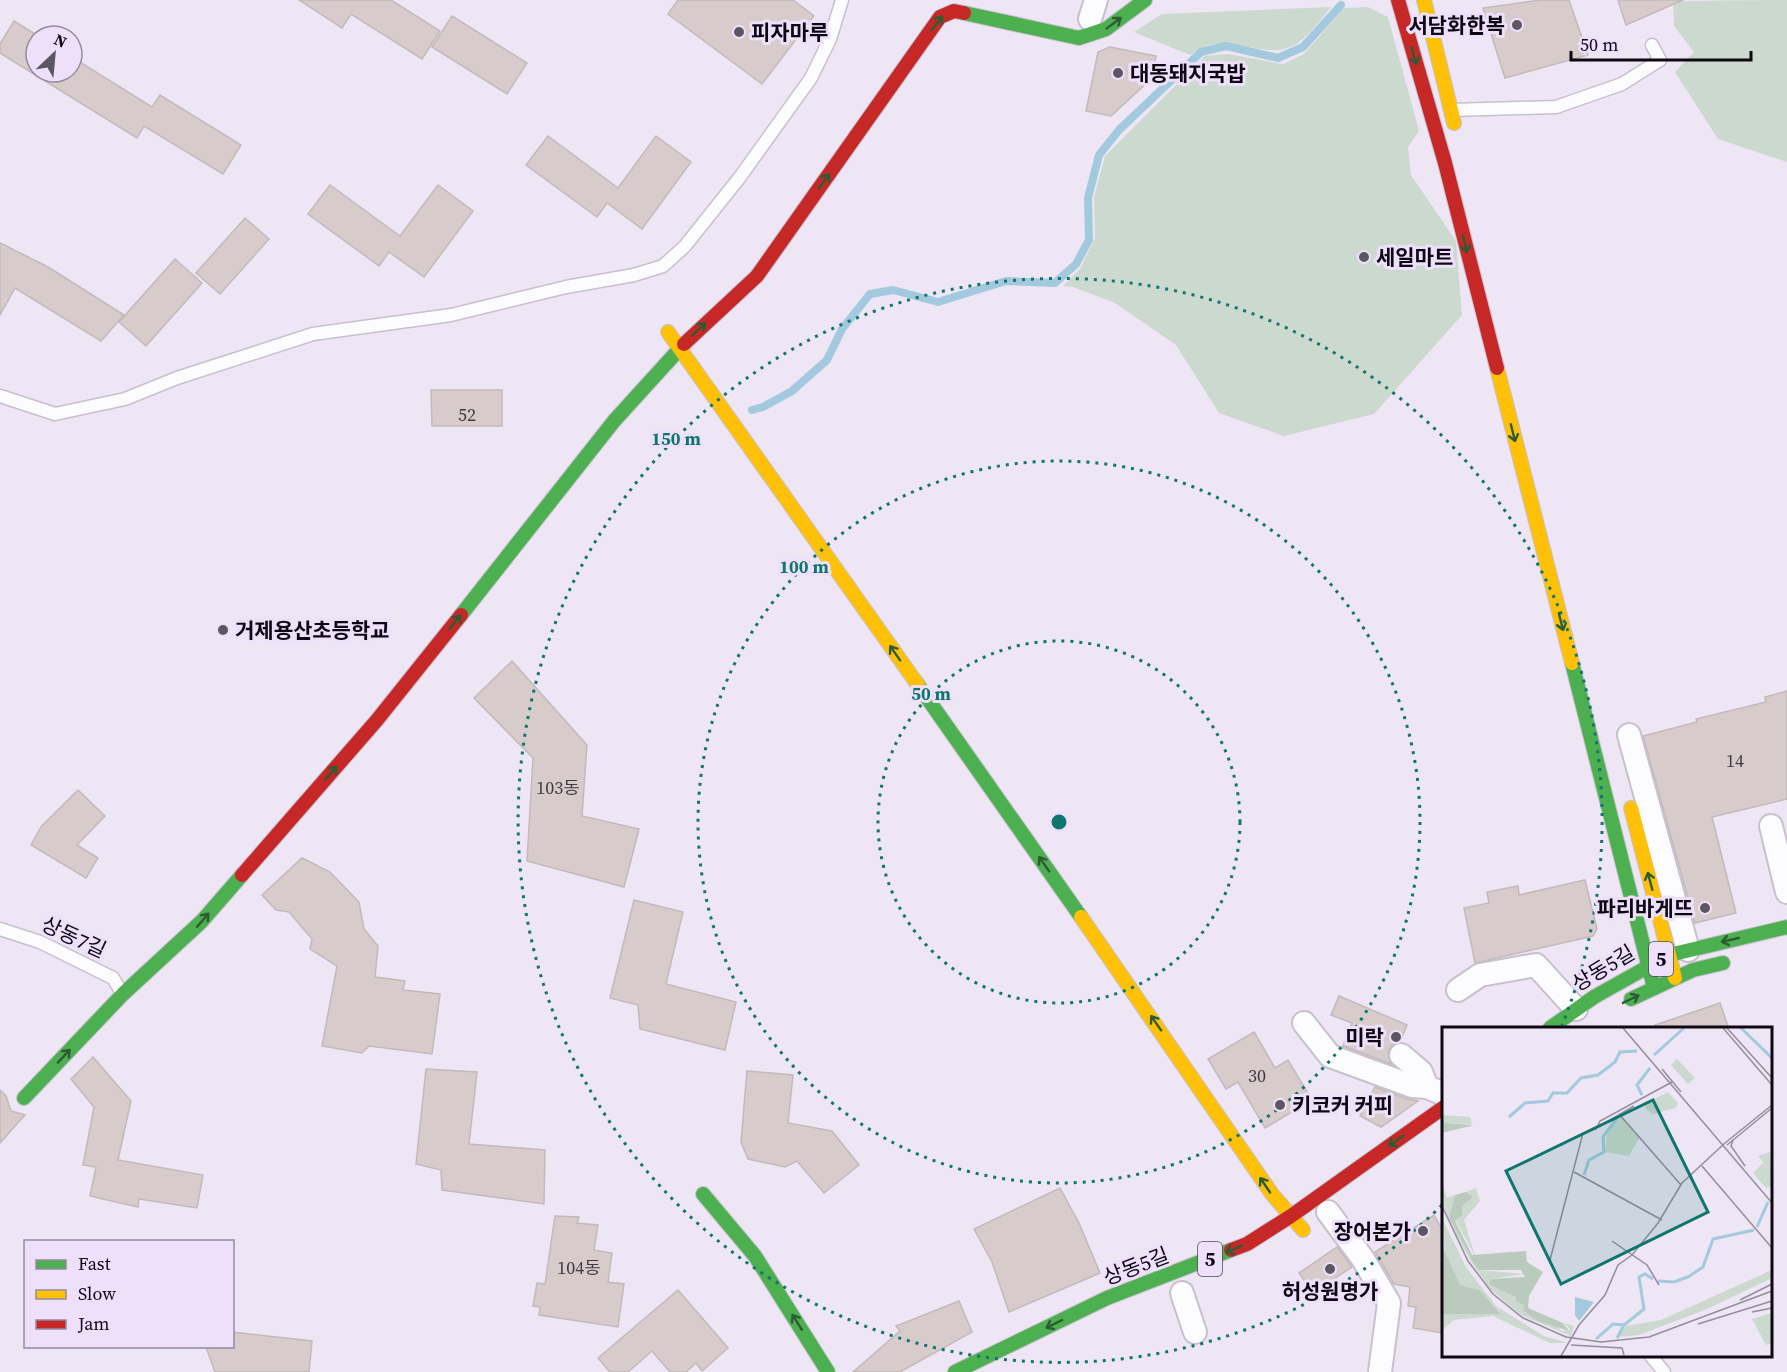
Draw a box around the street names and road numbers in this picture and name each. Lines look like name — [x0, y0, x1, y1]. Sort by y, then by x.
street label: 상동7길 — [37, 909, 111, 965]
street label: 상동5길 — [1566, 938, 1640, 998]
road number: 5 — [1649, 942, 1673, 976]
street label: 상동5길 — [1099, 1240, 1173, 1292]
road number: 5 — [1198, 1242, 1222, 1276]

